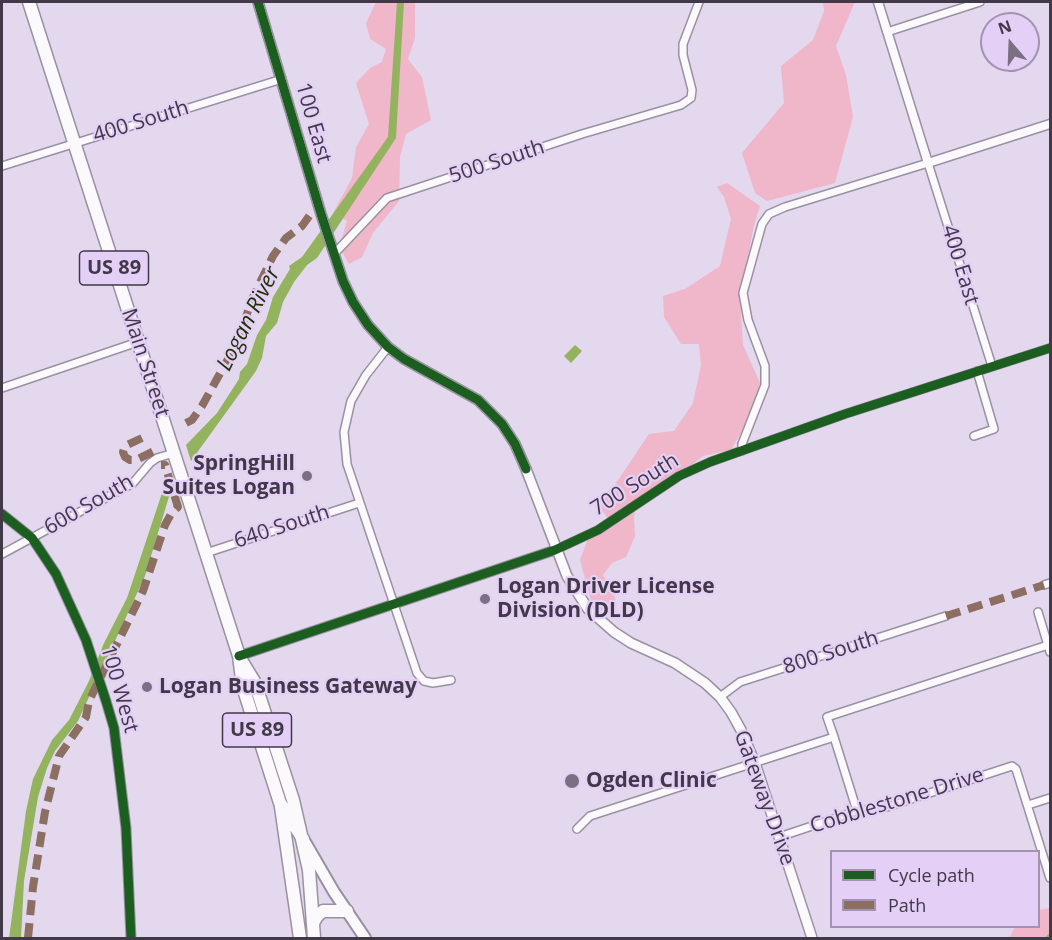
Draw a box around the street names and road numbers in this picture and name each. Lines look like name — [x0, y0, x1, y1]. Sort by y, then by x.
street label: 100 East — [290, 80, 336, 166]
street label: 400 South — [90, 95, 192, 149]
street label: 500 South — [446, 135, 548, 189]
street label: 400 East — [936, 222, 984, 308]
road number: US 89 — [80, 251, 148, 285]
street label: Main Street — [116, 305, 174, 421]
street label: 700 South — [586, 448, 684, 522]
street label: 600 South — [40, 469, 138, 541]
street label: 640 South — [231, 500, 333, 554]
street label: 800 South — [780, 626, 882, 680]
street label: 100 West — [94, 642, 144, 736]
road number: US 89 — [222, 713, 292, 747]
street label: Gateway Drive — [728, 727, 800, 869]
street label: Cobblestone Drive — [807, 763, 987, 839]

